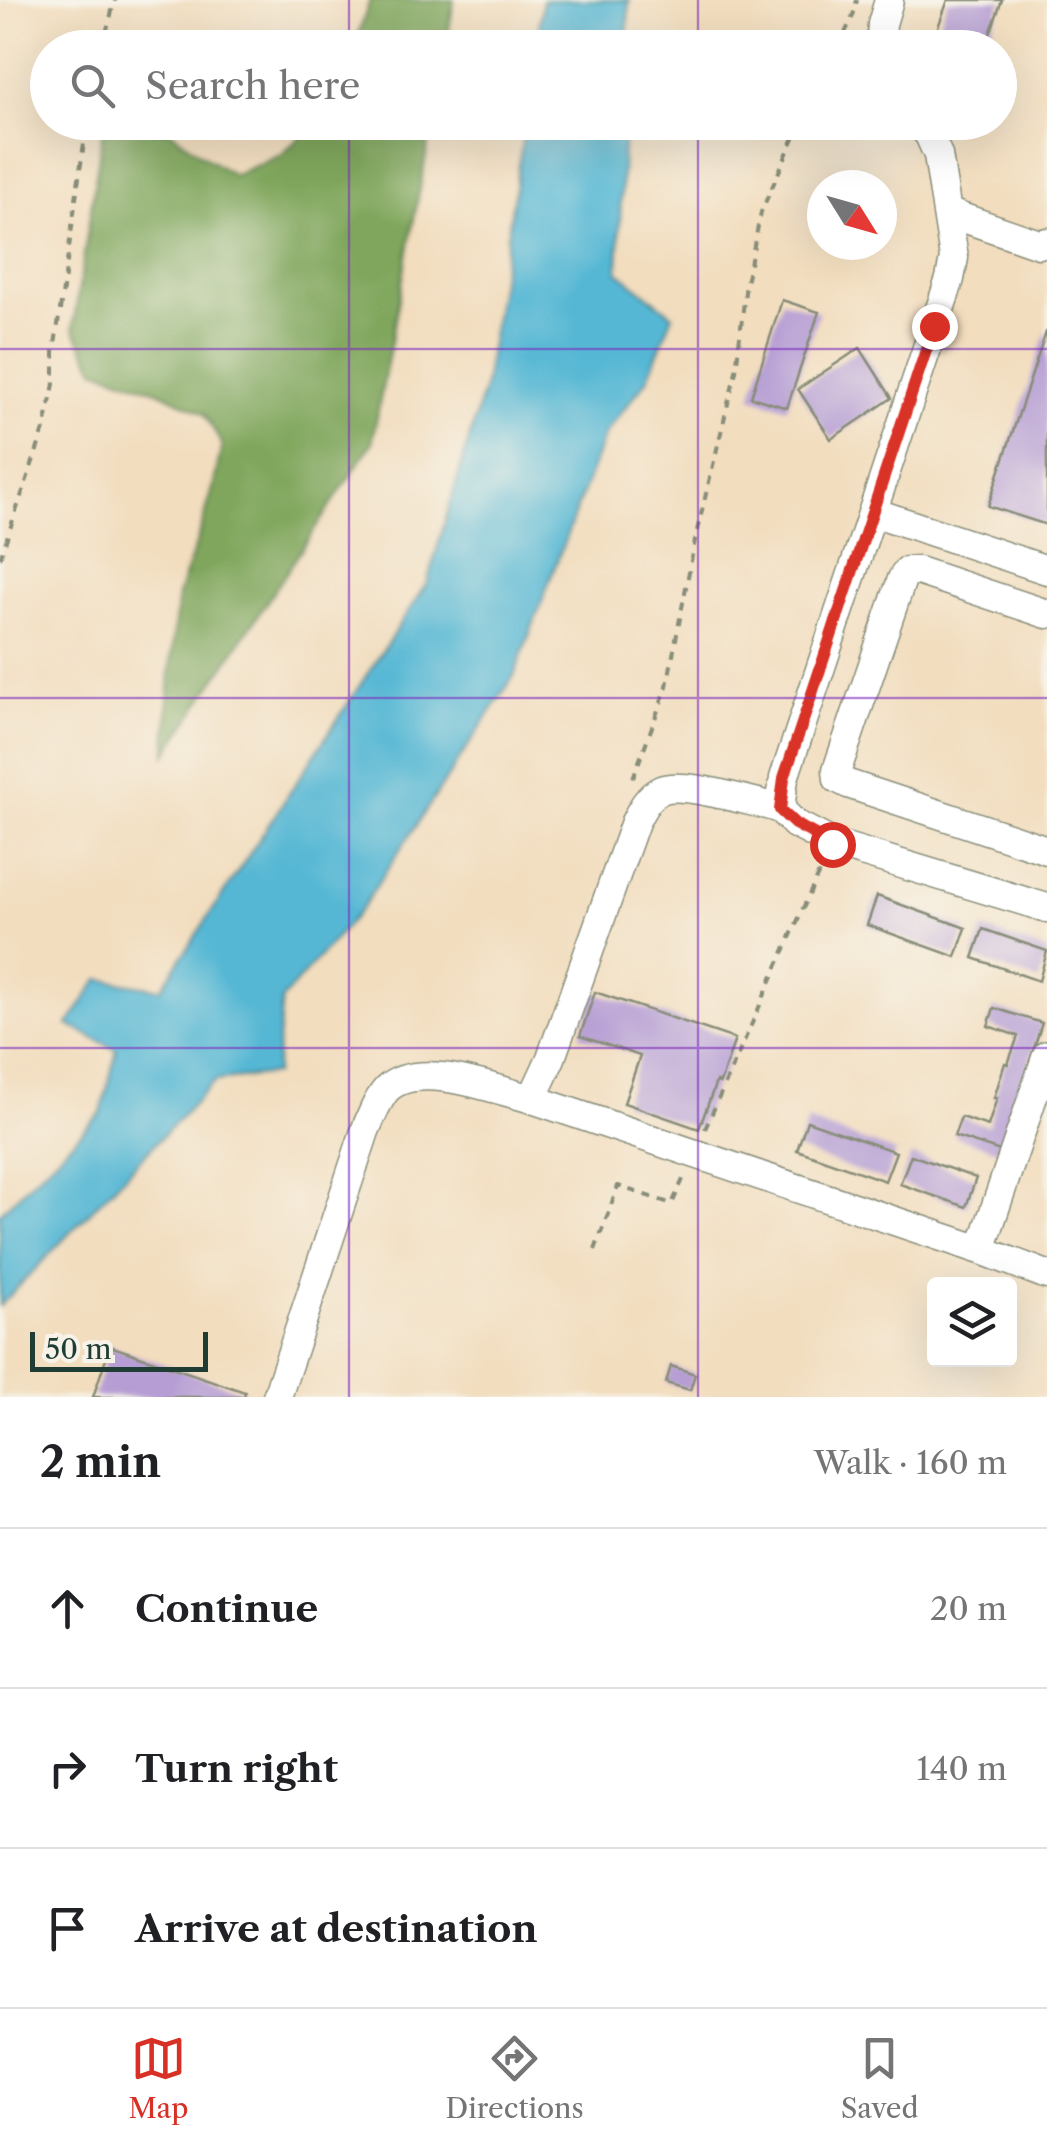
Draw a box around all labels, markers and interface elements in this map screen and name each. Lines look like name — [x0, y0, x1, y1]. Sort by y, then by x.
search box — [30, 30, 1017, 140]
icon: search — [65, 58, 120, 113]
text: Search here — [145, 62, 360, 109]
north arrow — [807, 170, 897, 260]
route end — [912, 304, 958, 350]
route start — [810, 822, 856, 868]
map controls — [927, 1277, 1017, 1367]
button: layers — [927, 1277, 1017, 1367]
scale bar — [30, 1327, 208, 1372]
text: 50 m — [45, 1332, 112, 1366]
text: 2 min — [40, 1436, 161, 1488]
text: Walk · 160 m — [814, 1443, 1007, 1482]
icon: ahead — [40, 1581, 95, 1636]
text: Continue — [135, 1585, 318, 1632]
text: 20 m — [930, 1589, 1007, 1628]
icon: right — [40, 1741, 95, 1796]
text: Turn right — [135, 1745, 338, 1792]
text: 140 m — [916, 1749, 1007, 1788]
icon: arrive — [40, 1901, 95, 1956]
text: Arrive at destination — [135, 1905, 538, 1952]
tab: Map — [128, 2031, 189, 2125]
tab: Directions — [445, 2031, 584, 2125]
tab: Saved — [841, 2031, 919, 2125]

